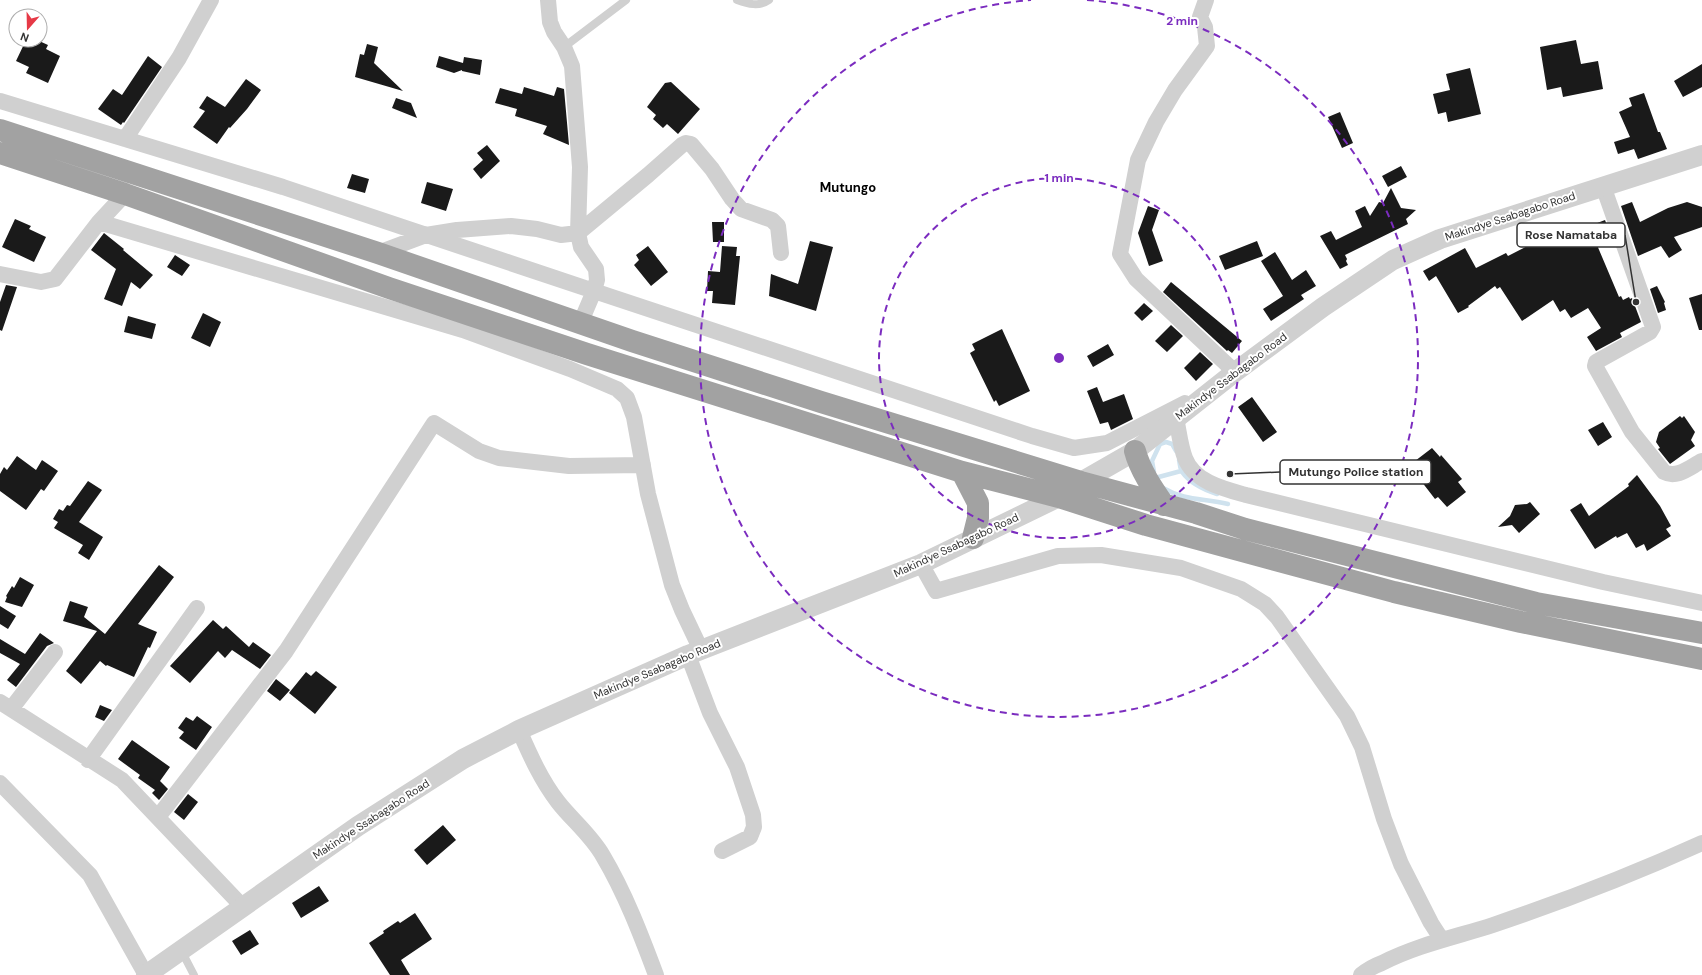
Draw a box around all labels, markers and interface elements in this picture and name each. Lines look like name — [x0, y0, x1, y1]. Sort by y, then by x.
north arrow — [8, 8, 48, 48]
text: 2 min — [1166, 13, 1198, 29]
text: N — [18, 29, 31, 45]
text: 1 min — [1044, 170, 1074, 186]
district label: Mutungo — [820, 179, 876, 196]
street label: Makindye Ssabagabo Road — [1443, 188, 1577, 244]
callout: Rose Namataba — [1517, 223, 1625, 247]
text: Rose Namataba — [1525, 227, 1617, 243]
street label: Makindye Ssabagabo Road — [1172, 329, 1290, 423]
centre of rings — [1052, 351, 1066, 365]
callout: Mutungo Police station — [1280, 460, 1431, 484]
text: Mutungo Police station — [1289, 464, 1423, 480]
street label: Makindye Ssabagabo Road — [891, 510, 1021, 580]
street label: Makindye Ssabagabo Road — [592, 636, 723, 702]
street label: Makindye Ssabagabo Road — [310, 776, 432, 862]

